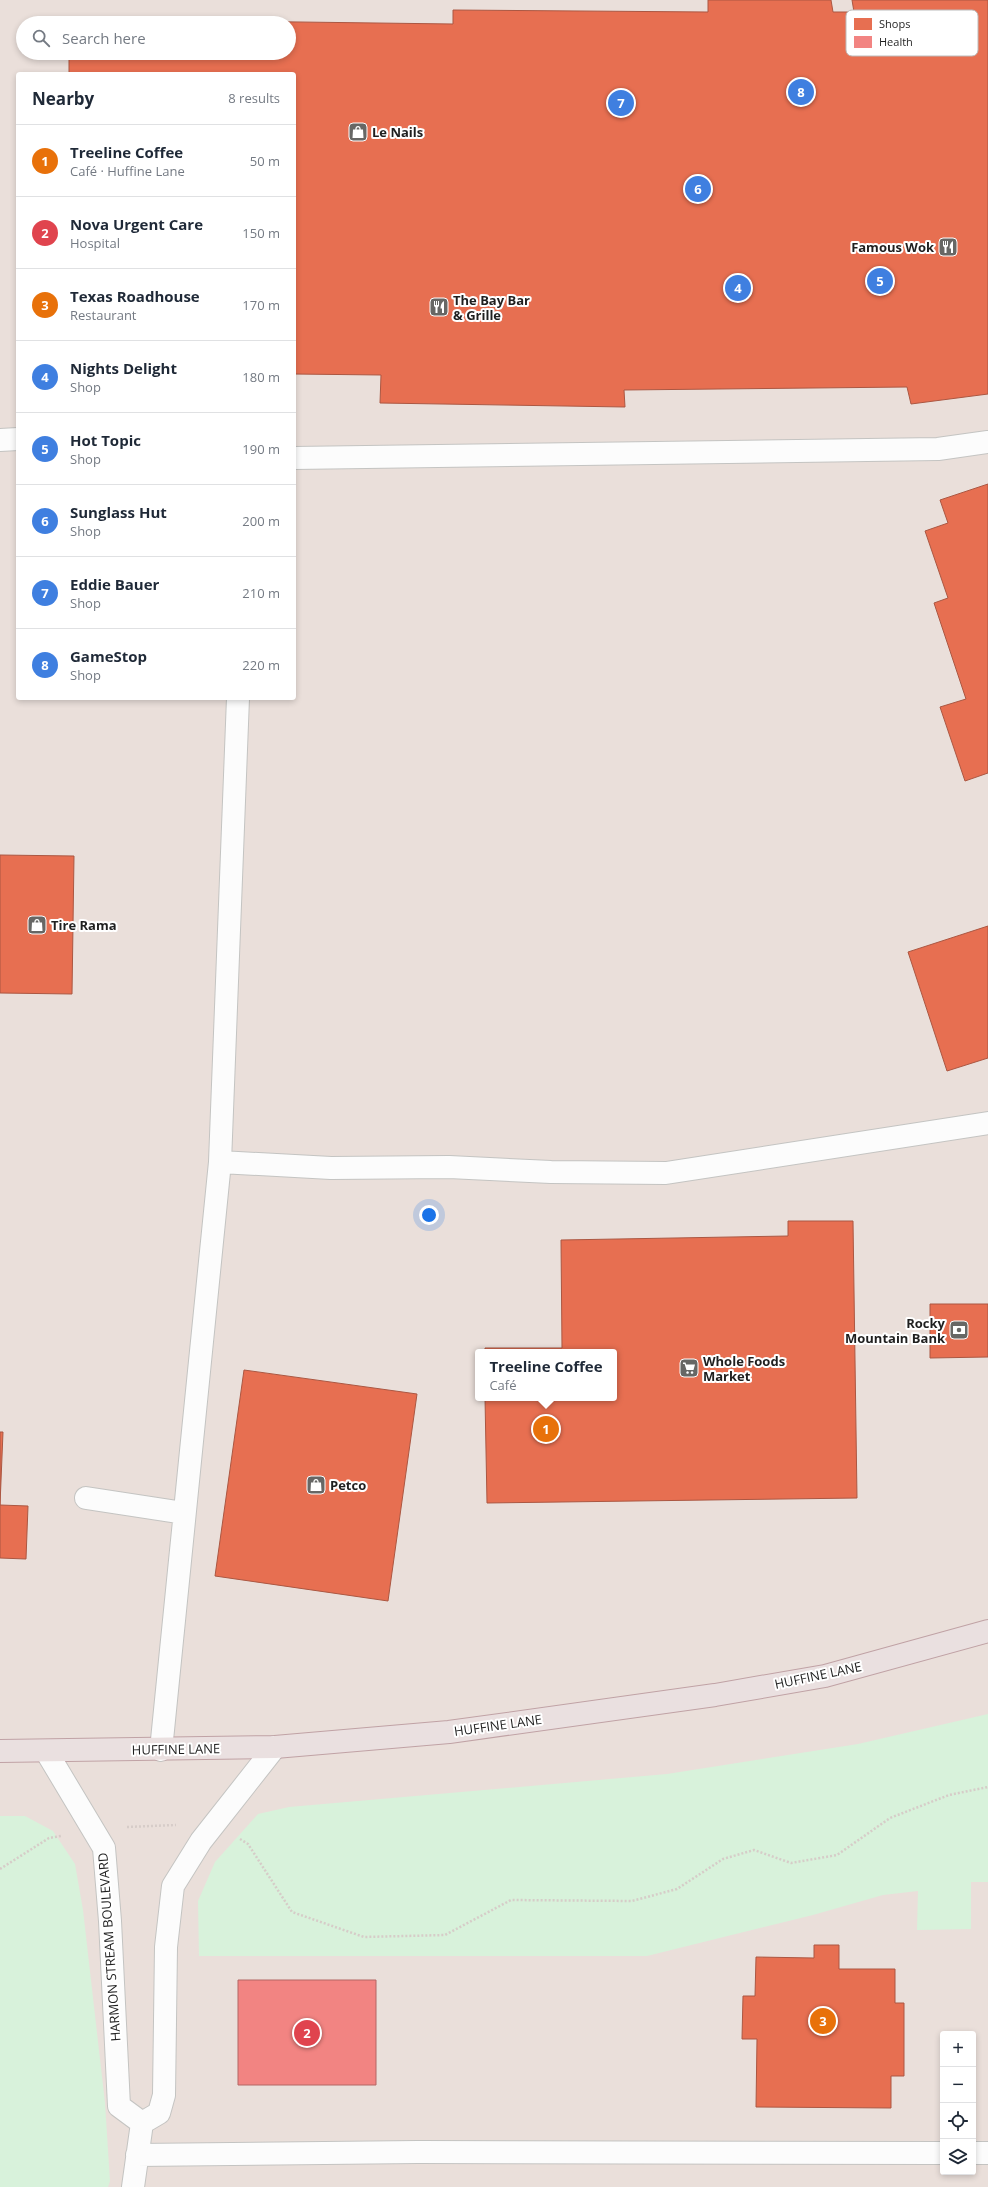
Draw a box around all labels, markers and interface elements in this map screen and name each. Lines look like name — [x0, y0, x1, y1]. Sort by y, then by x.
legend — [846, 10, 978, 56]
search box — [16, 16, 296, 60]
text: Shops — [879, 16, 910, 31]
icon: search — [30, 27, 52, 49]
text: Search here — [62, 28, 146, 48]
text: Health — [879, 34, 913, 49]
pin: 8 — [788, 77, 814, 107]
text: Nearby — [32, 87, 94, 110]
pin: 7 — [608, 88, 634, 118]
text: 8 results — [228, 89, 280, 107]
shop icon: Le Nails — [347, 121, 369, 143]
place label: Le Nails — [372, 123, 423, 141]
text: Treeline Coffee — [70, 142, 183, 162]
text: 1 — [41, 152, 49, 170]
text: 50 m — [250, 152, 280, 170]
text: Café · Huffine Lane — [70, 162, 185, 180]
pin: 6 — [685, 174, 711, 204]
text: Nova Urgent Care — [70, 214, 203, 234]
text: 2 — [41, 224, 49, 242]
text: 150 m — [242, 224, 280, 242]
text: Hospital — [70, 234, 120, 252]
restaurant icon: Famous Wok — [937, 236, 959, 258]
place label: Famous Wok — [851, 238, 935, 256]
pin: 5 — [867, 266, 893, 296]
pin: 4 — [725, 273, 751, 303]
text: Texas Roadhouse — [70, 286, 200, 306]
place label: The Bay Bar & Grille — [453, 291, 530, 324]
text: 3 — [41, 296, 49, 314]
text: 170 m — [242, 296, 280, 314]
restaurant icon: The Bay Bar & Grille — [428, 296, 450, 318]
text: Restaurant — [70, 306, 137, 324]
text: Nights Delight — [70, 358, 177, 378]
text: 4 — [41, 368, 49, 386]
text: 180 m — [242, 368, 280, 386]
text: Shop — [70, 378, 101, 396]
text: Hot Topic — [70, 430, 141, 450]
text: 5 — [41, 440, 49, 458]
text: 190 m — [242, 440, 280, 458]
text: Shop — [70, 450, 101, 468]
text: Sunglass Hut — [70, 502, 167, 522]
text: 6 — [41, 512, 49, 530]
text: 200 m — [242, 512, 280, 530]
text: Shop — [70, 522, 101, 540]
text: Eddie Bauer — [70, 574, 159, 594]
text: 7 — [41, 584, 49, 602]
text: 210 m — [242, 584, 280, 602]
text: Shop — [70, 594, 101, 612]
text: GameStop — [70, 646, 147, 666]
text: 8 — [41, 656, 49, 674]
text: 220 m — [242, 656, 280, 674]
text: Shop — [70, 666, 101, 684]
shop icon: Tire Rama — [26, 914, 48, 936]
place label: Tire Rama — [51, 916, 117, 934]
your location — [419, 1205, 439, 1225]
place label: Rocky Mountain Bank — [845, 1314, 946, 1347]
bank icon: Rocky Mountain Bank — [948, 1319, 970, 1341]
popup — [475, 1349, 617, 1401]
place label: Whole Foods Market — [703, 1352, 785, 1385]
text: Treeline Coffee — [489, 1356, 603, 1376]
supermarket icon: Whole Foods Market — [678, 1357, 700, 1379]
text: Café — [489, 1376, 517, 1394]
pin: 1 — [533, 1414, 559, 1444]
shop icon: Petco — [305, 1474, 327, 1496]
place label: Petco — [330, 1476, 366, 1494]
street label: HUFFINE LANE — [773, 1657, 863, 1693]
street label: HUFFINE LANE — [453, 1710, 543, 1740]
street label: HUFFINE LANE — [132, 1739, 220, 1759]
street label: HARMON STREAM BOULEVARD — [93, 1852, 125, 2042]
pin: 3 — [810, 2006, 836, 2036]
pin: 2 — [294, 2018, 320, 2048]
map controls — [940, 2031, 976, 2175]
button: + — [940, 2031, 976, 2067]
button: − — [940, 2067, 976, 2103]
button: locate — [940, 2103, 976, 2139]
button: layers — [940, 2139, 976, 2175]

